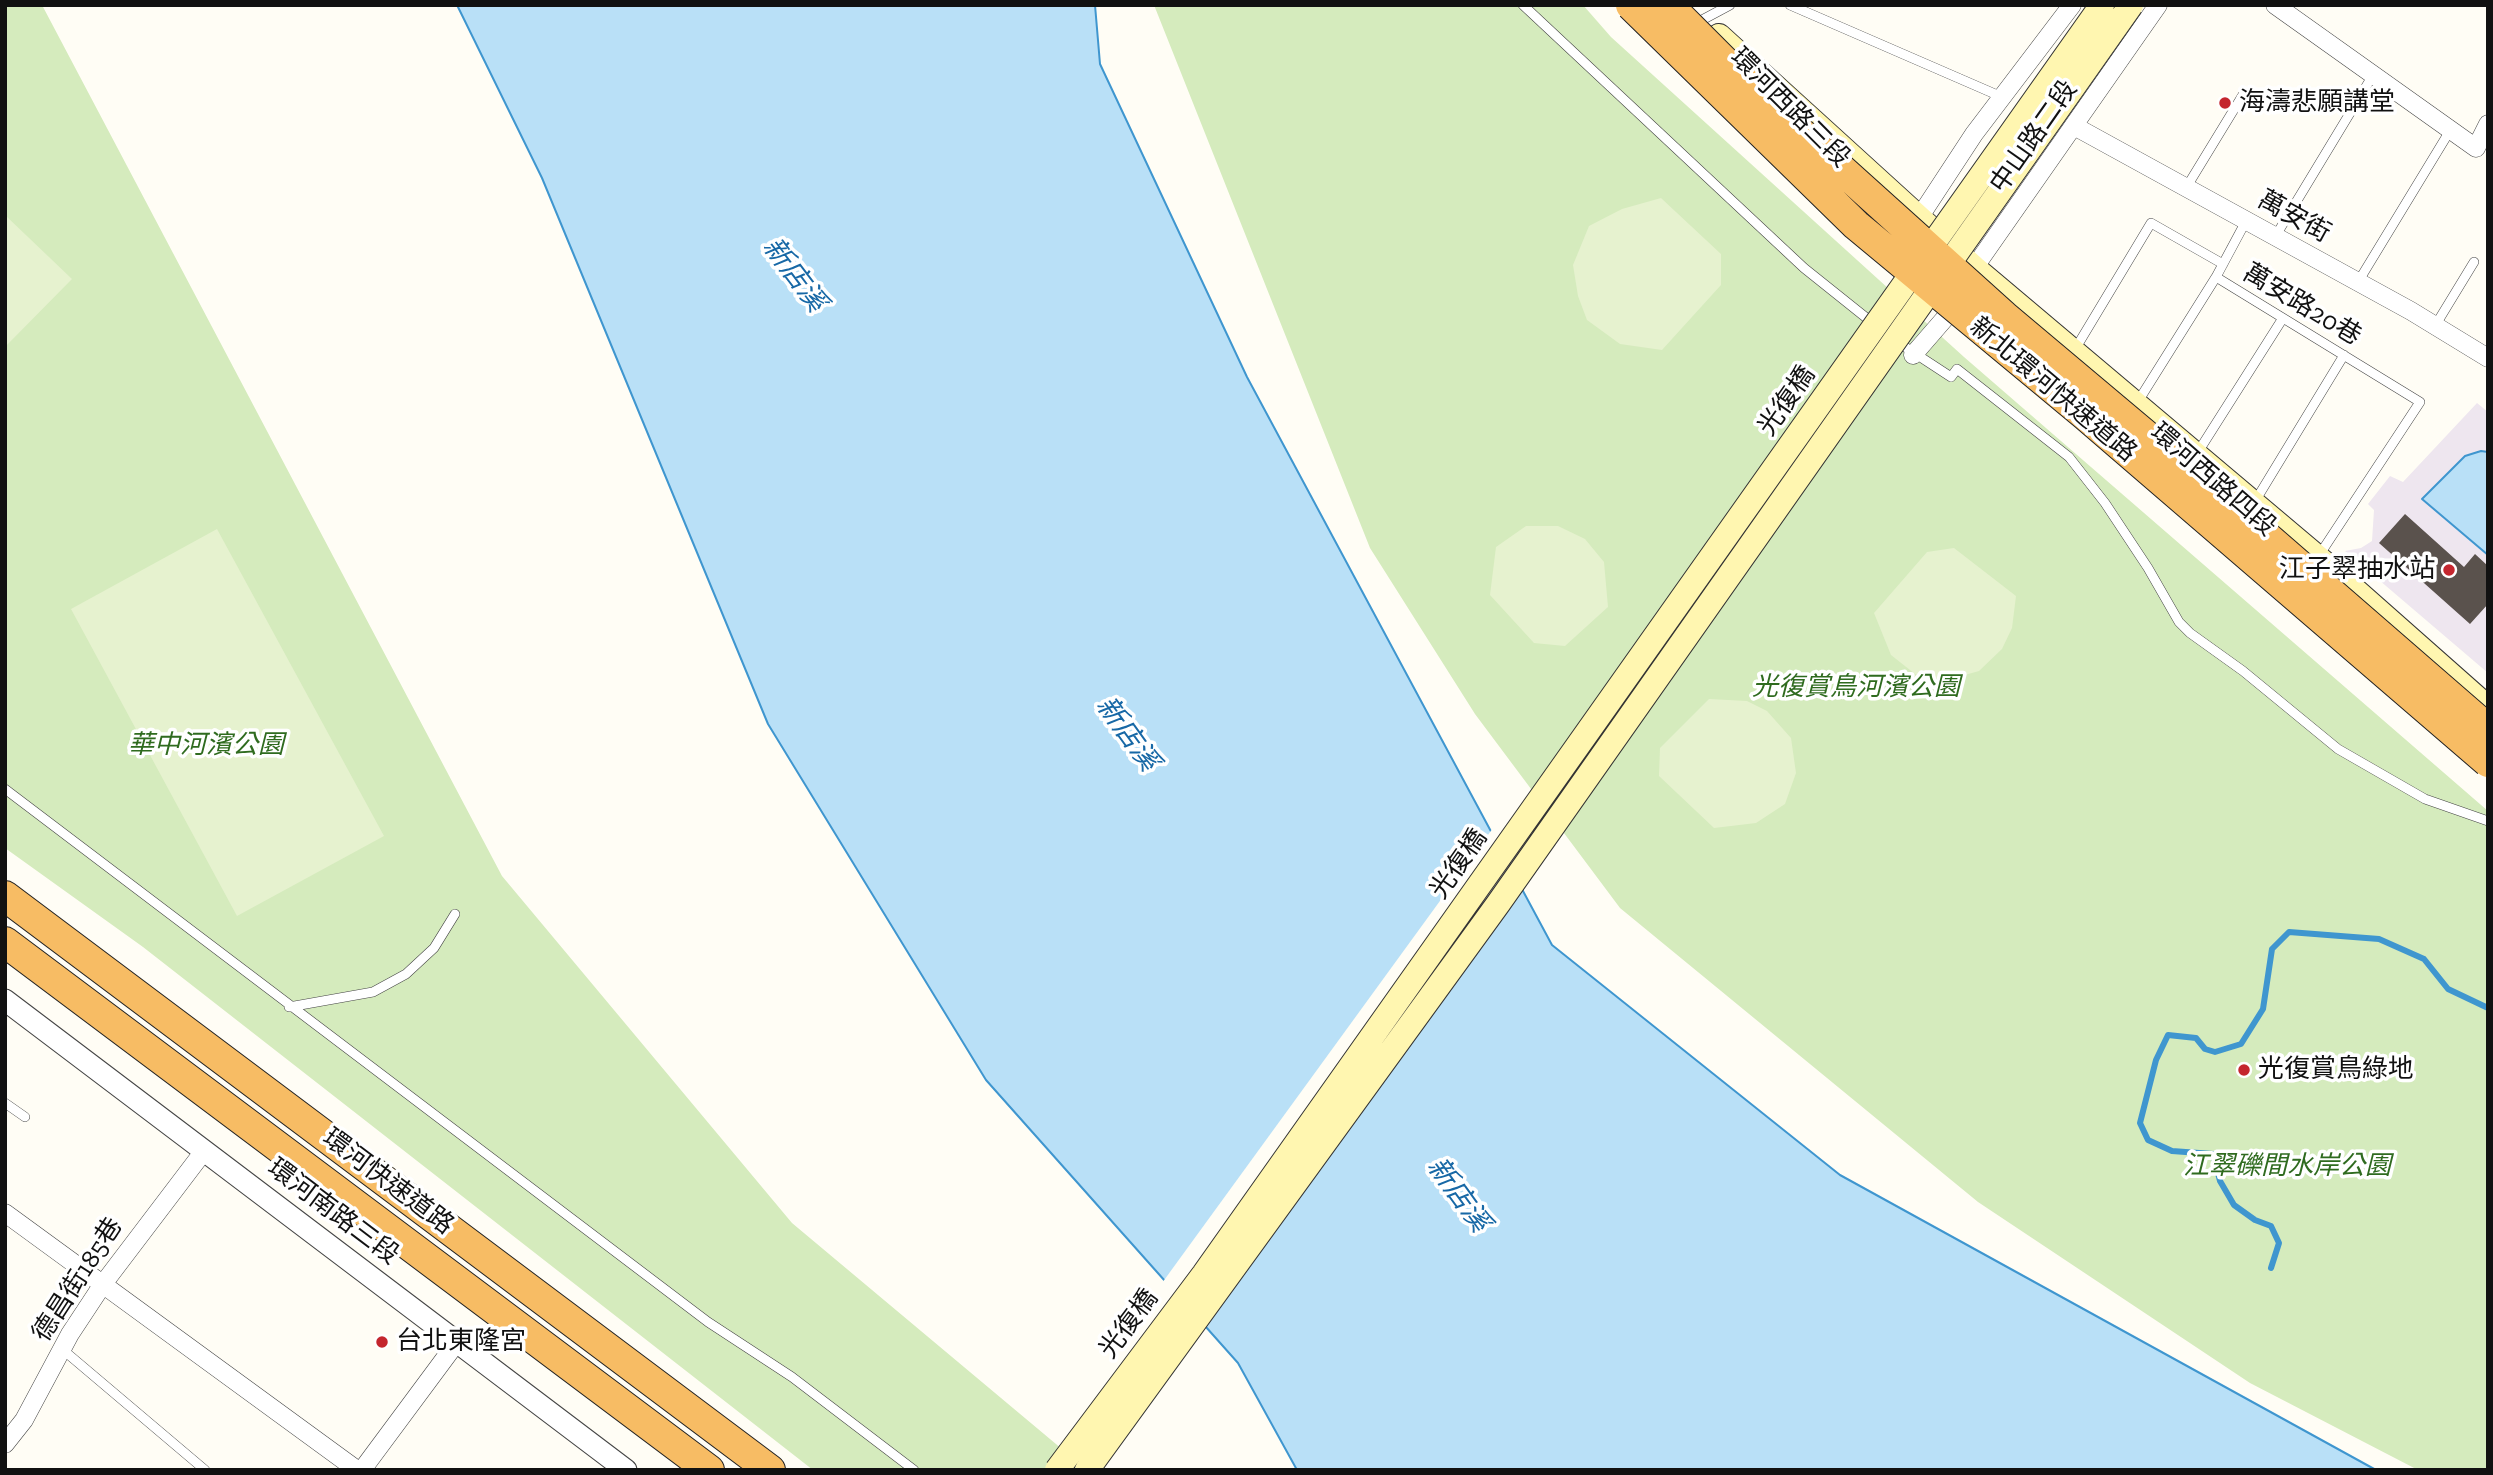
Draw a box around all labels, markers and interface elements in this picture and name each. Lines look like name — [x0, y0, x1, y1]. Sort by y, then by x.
street label: 環河西路三段 — [1724, 42, 1856, 174]
street label: 中山路二段 — [1984, 75, 2084, 199]
place label: 海濤悲願講堂 — [2239, 87, 2395, 119]
marker: 海濤悲願講堂 — [2217, 95, 2233, 111]
street label: 萬安街 — [2252, 184, 2336, 250]
water label: 新店溪 — [755, 231, 833, 319]
street label: 萬安路20巷 — [2237, 258, 2367, 352]
street label: 新北環河快速道路 — [1963, 311, 2143, 469]
street label: 光復橋 — [1752, 360, 1822, 442]
street label: 環河西路四段 — [2144, 417, 2282, 543]
place label: 江子翠抽水站 — [2279, 554, 2435, 586]
marker: 江子翠抽水站 — [2441, 562, 2457, 578]
park label: 光復賞鳥河濱公園 — [1752, 672, 1960, 704]
water label: 新店溪 — [1089, 690, 1165, 778]
park label: 華中河濱公園 — [128, 730, 284, 762]
street label: 光復橋 — [1424, 823, 1494, 905]
place label: 光復賞鳥綠地 — [2258, 1054, 2414, 1086]
marker: 光復賞鳥綠地 — [2236, 1062, 2252, 1078]
street label: 環河快速道路 — [316, 1123, 460, 1241]
water label: 新店溪 — [1420, 1151, 1496, 1239]
park label: 江翠礫間水岸公園 — [2183, 1151, 2391, 1183]
street label: 環河南路三段 — [261, 1153, 405, 1271]
street label: 德昌街185巷 — [26, 1212, 130, 1348]
street label: 光復橋 — [1093, 1283, 1165, 1365]
place label: 台北東隆宮 — [396, 1326, 526, 1358]
marker: 台北東隆宮 — [374, 1334, 390, 1350]

